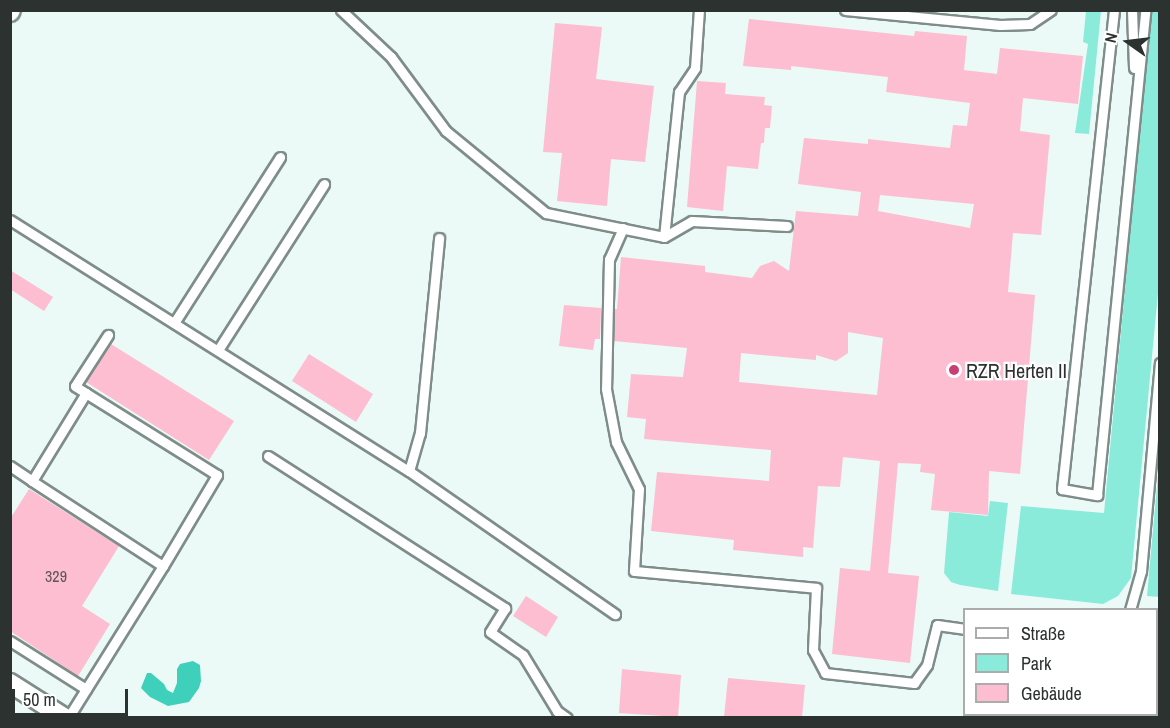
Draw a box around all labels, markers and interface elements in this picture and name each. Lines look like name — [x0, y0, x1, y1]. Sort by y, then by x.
north arrow — [1098, 12, 1158, 72]
text: N — [1099, 30, 1122, 45]
place label: RZR Herten II — [966, 358, 1067, 382]
marker: RZR Herten II — [947, 363, 961, 377]
house number: 329 — [45, 566, 67, 586]
legend — [963, 608, 1158, 716]
text: Straße — [1021, 621, 1065, 646]
text: Park — [1021, 651, 1051, 676]
scale bar — [15, 677, 130, 715]
text: Gebäude — [1021, 681, 1082, 706]
text: 50 m — [23, 687, 56, 712]

